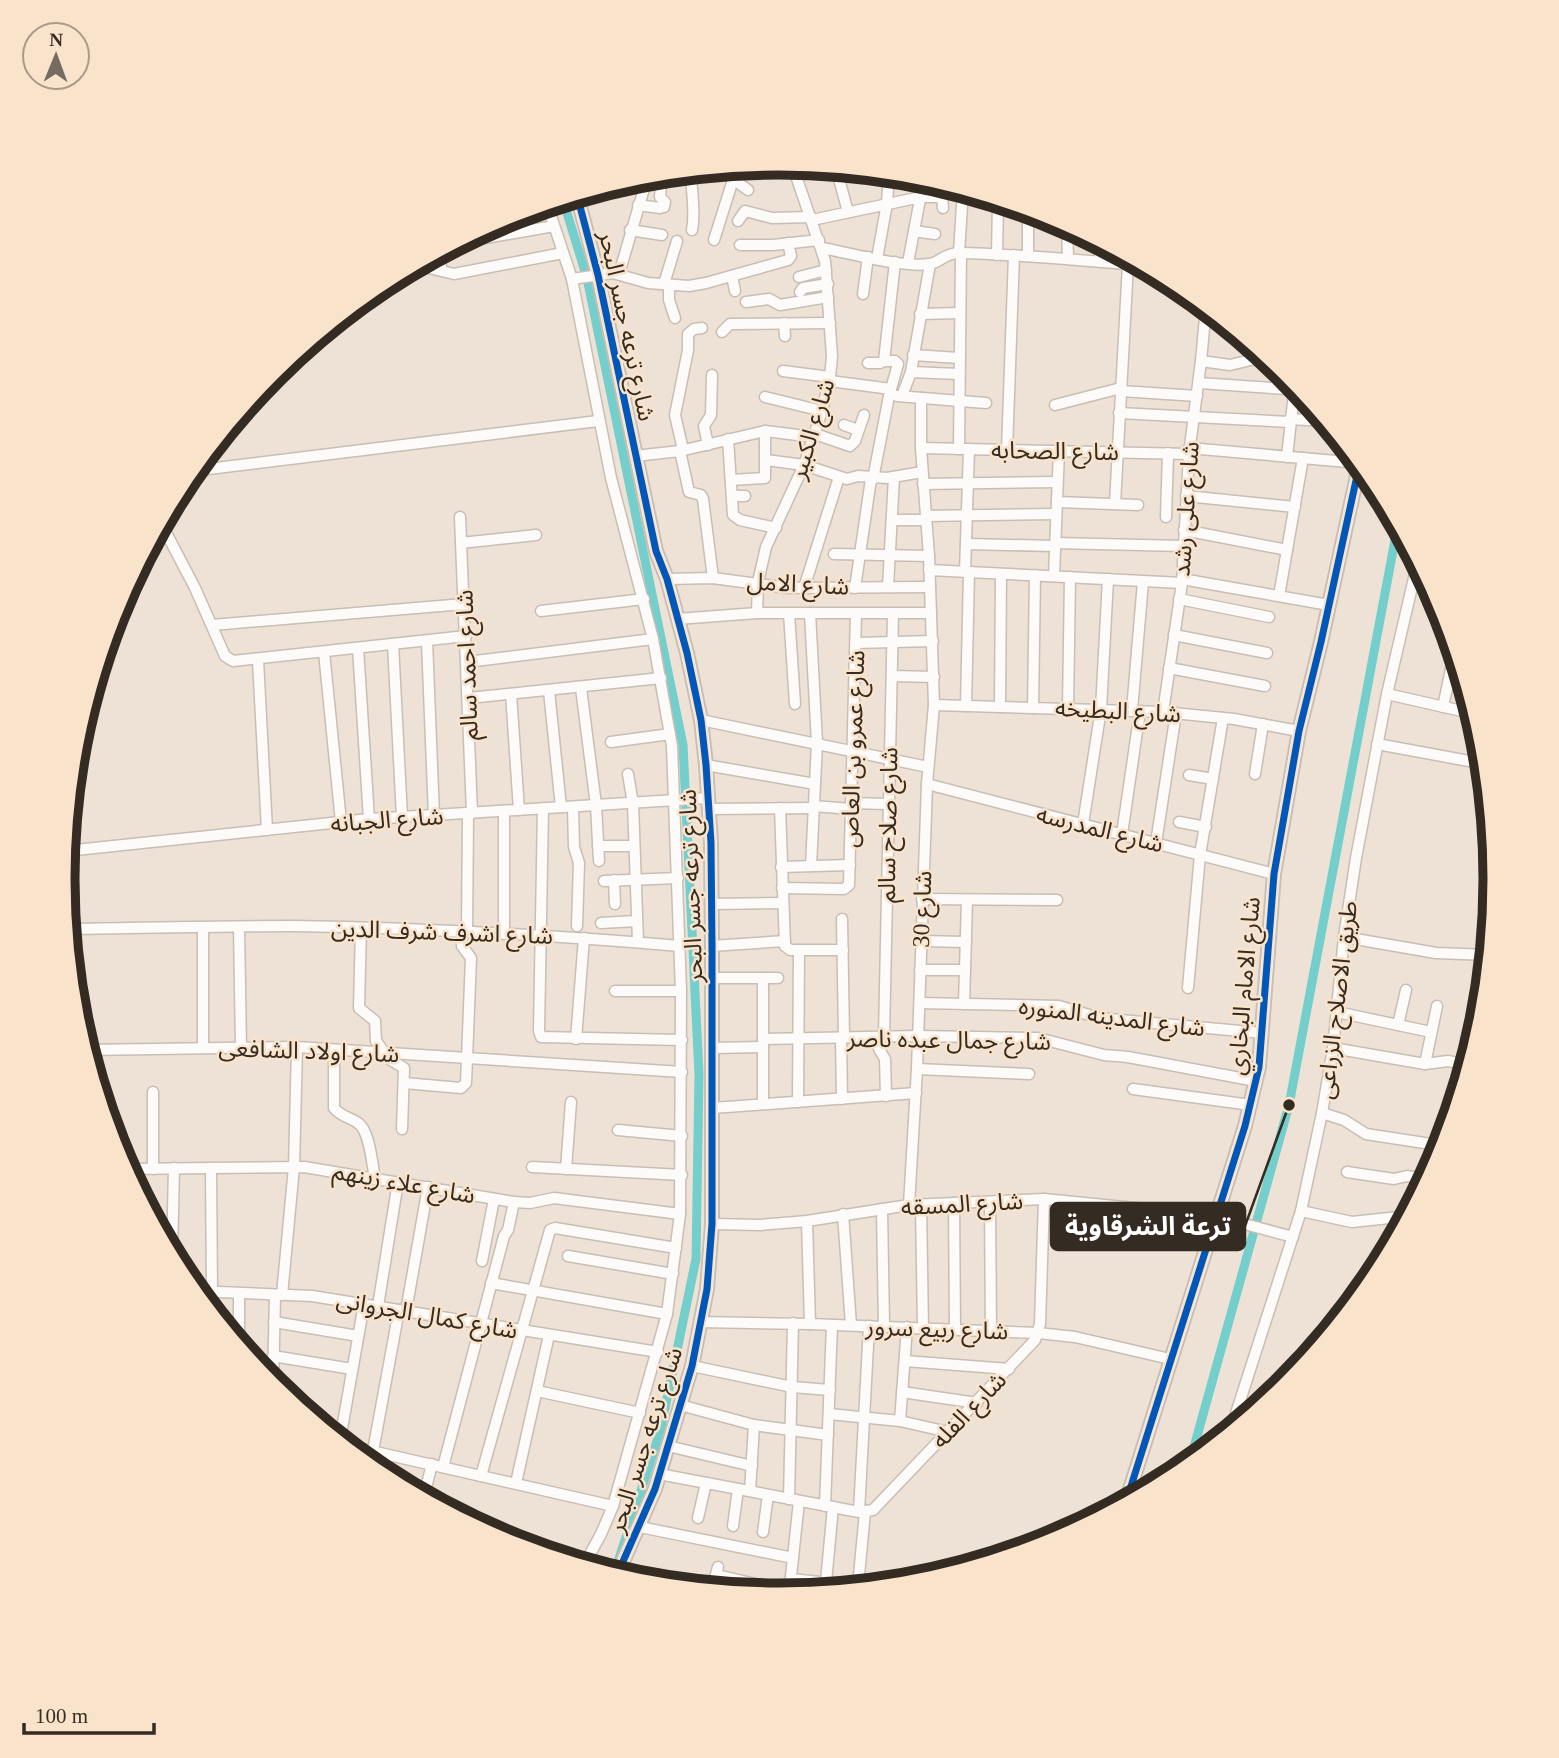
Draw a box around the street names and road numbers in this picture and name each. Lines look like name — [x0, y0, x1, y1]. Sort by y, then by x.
street label: شارع ترعه جسر البحر — [590, 228, 660, 424]
street label: شارع الكبير — [784, 376, 843, 484]
street label: شارع الصحابه — [991, 437, 1119, 469]
street label: شارع على رشد — [1168, 441, 1208, 578]
street label: شارع الامل — [746, 568, 850, 604]
street label: شارع احمد سالم — [451, 589, 487, 741]
street label: شارع عمرو بن العاص — [837, 650, 873, 848]
street label: شارع البطيخه — [1054, 695, 1182, 731]
street label: شارع صلاح سالم — [874, 747, 906, 903]
street label: شارع ترعه جسر البحر — [675, 789, 711, 984]
street label: شارع المدرسه — [1033, 801, 1166, 861]
street label: شارع الجبانه — [330, 803, 445, 841]
street label: شارع 30 — [908, 870, 940, 948]
street label: شارع الامام البخاري — [1223, 896, 1270, 1077]
street label: طريق الاصلاح الزراعى — [1312, 899, 1366, 1101]
street label: شارع اشرف شرف الدين — [330, 915, 554, 953]
street label: شارع المدينه المنوره — [1017, 993, 1207, 1045]
street label: شارع جمال عبده ناصر — [846, 1025, 1051, 1059]
street label: شارع اولاد الشافعى — [218, 1035, 400, 1071]
street label: شارع علاء زينهم — [330, 1158, 477, 1212]
street label: شارع المسقه — [900, 1188, 1024, 1224]
street label: شارع كمال الجروانى — [334, 1286, 520, 1348]
street label: شارع ربيع سرور — [864, 1313, 1009, 1348]
street label: شارع ترعه جسر البحر — [602, 1344, 691, 1538]
street label: شارع الفله — [926, 1367, 1014, 1456]

